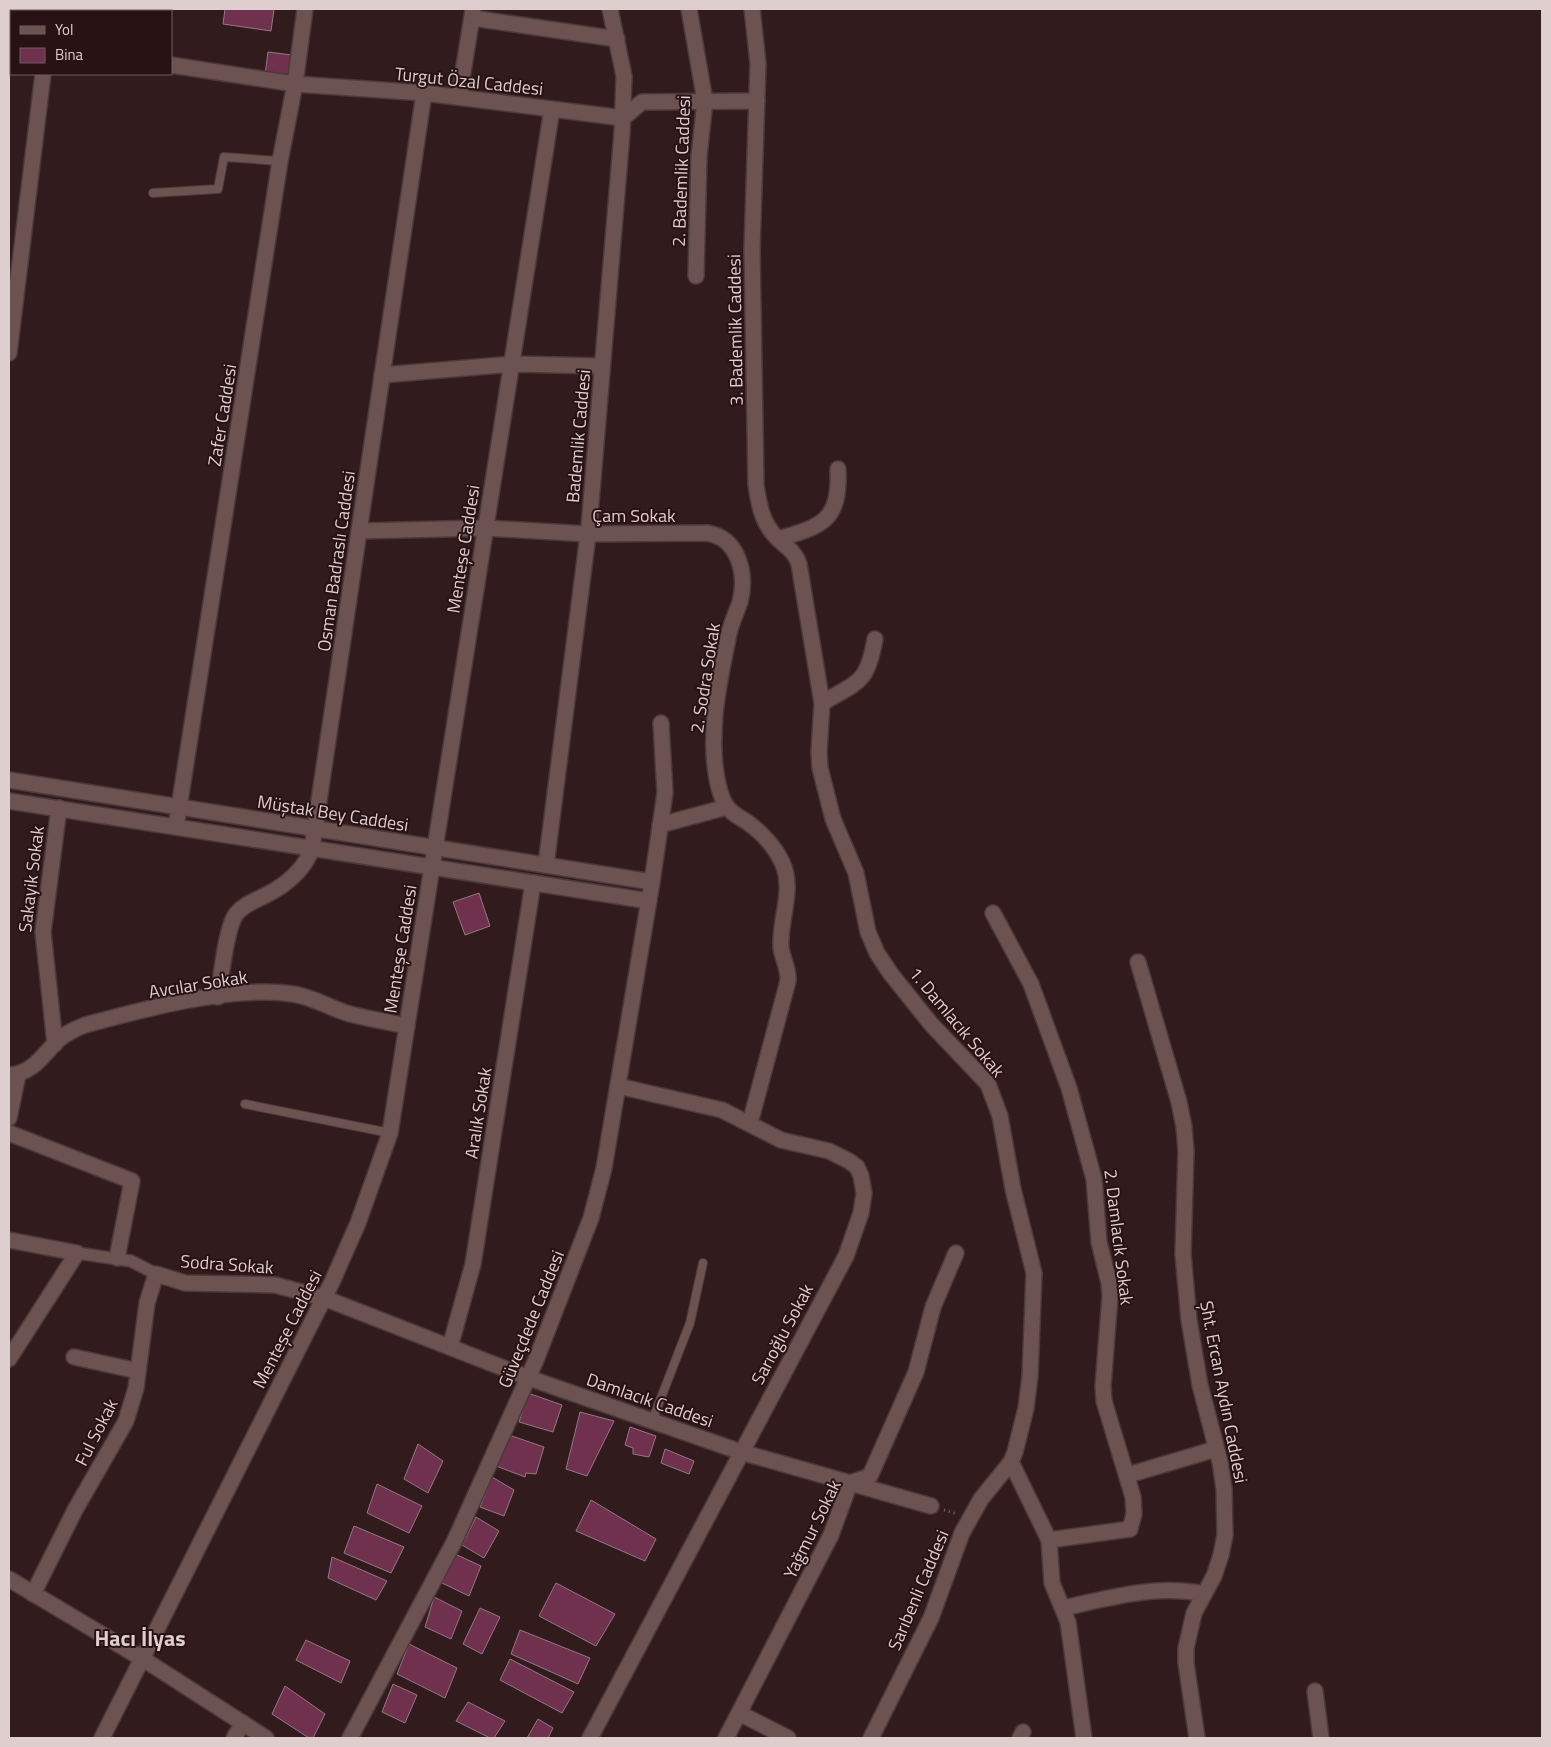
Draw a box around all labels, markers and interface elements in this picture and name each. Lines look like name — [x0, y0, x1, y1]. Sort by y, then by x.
legend — [10, 10, 172, 75]
text: Yol — [55, 18, 73, 41]
text: Bina — [55, 43, 84, 66]
street label: Turgut Özal Caddesi — [393, 60, 545, 102]
street label: 2. Bademlik Caddesi — [665, 95, 697, 247]
street label: 3. Bademlik Caddesi — [720, 254, 750, 406]
street label: Zafer Caddesi — [201, 362, 243, 468]
street label: Bademlik Caddesi — [559, 368, 597, 504]
street label: Osman Badraslı Caddesi — [310, 469, 362, 653]
street label: Menteşe Caddesi — [440, 483, 486, 615]
street label: Çam Sokak — [592, 502, 676, 529]
street label: 2. Sodra Sokak — [683, 621, 727, 735]
street label: Müştak Bey Caddesi — [255, 788, 411, 838]
street label: Sakayik Sokak — [11, 824, 51, 934]
street label: Menteşe Caddesi — [377, 883, 423, 1015]
street label: 1. Damlacık Sokak — [903, 961, 1011, 1083]
street label: Avcılar Sokak — [147, 963, 250, 1005]
street label: Aralık Sokak — [457, 1065, 499, 1161]
street label: 2. Damlacık Sokak — [1097, 1168, 1141, 1307]
street label: Güveçdede Caddesi — [491, 1246, 571, 1392]
street label: Sodra Sokak — [179, 1247, 275, 1281]
street label: Menteşe Caddesi — [246, 1265, 328, 1393]
street label: Sarıoğlu Sokak — [744, 1278, 820, 1389]
street label: Şht. Ercan Aydın Caddesi — [1193, 1298, 1255, 1486]
street label: Damlacık Caddesi — [583, 1366, 717, 1434]
street label: Ful Sokak — [68, 1393, 125, 1470]
street label: Yağmur Sokak — [776, 1475, 848, 1583]
street label: Sarıbenli Caddesi — [880, 1526, 956, 1654]
district label: Hacı İlyas — [94, 1621, 186, 1655]

